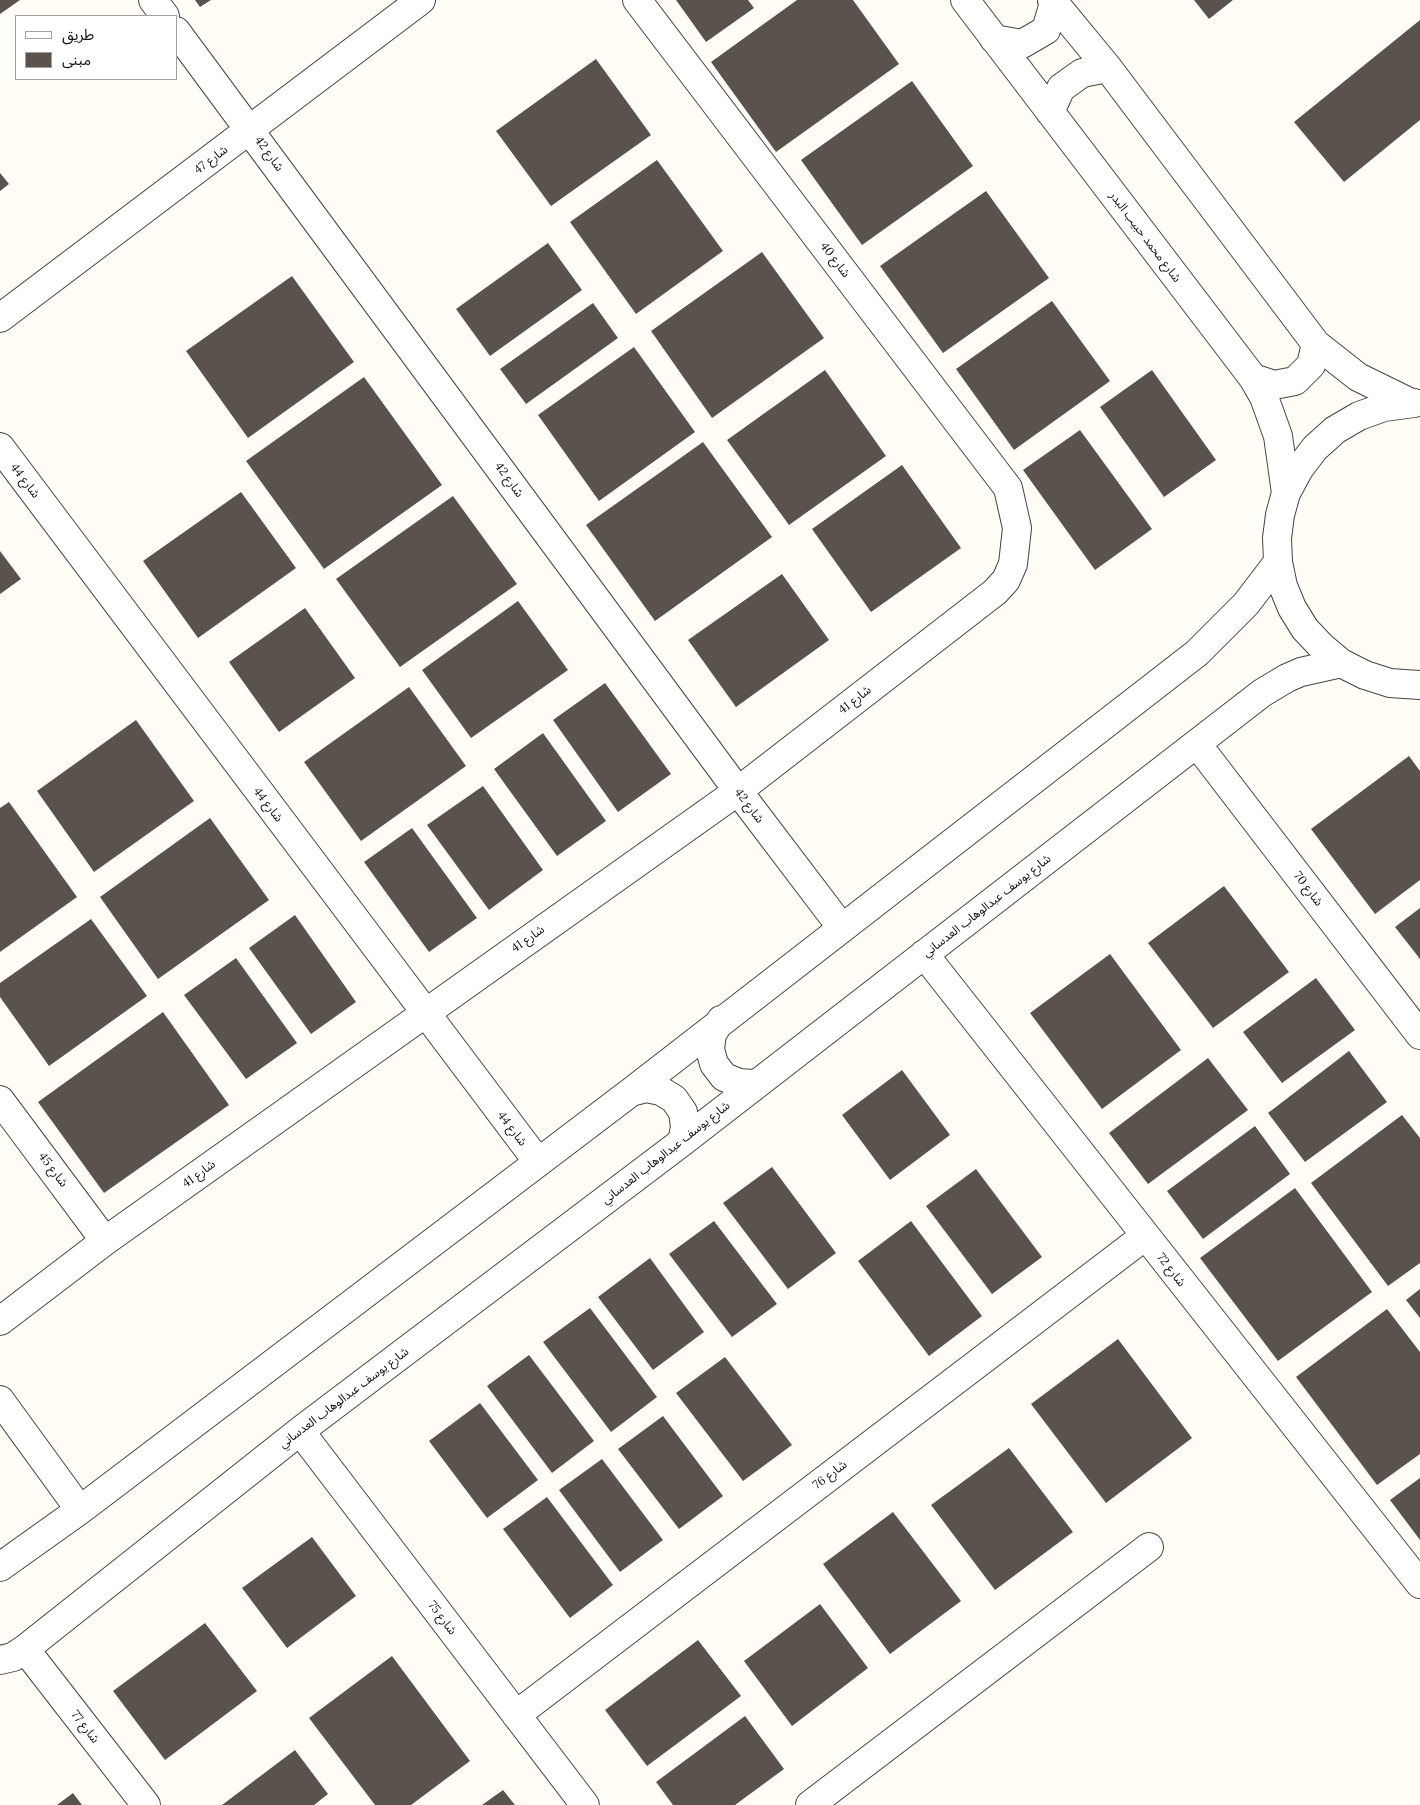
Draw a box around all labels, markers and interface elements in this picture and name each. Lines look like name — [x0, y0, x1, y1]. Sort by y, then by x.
legend — [15, 15, 178, 80]
text: طريق — [62, 25, 94, 44]
text: مبنى — [62, 50, 91, 69]
street label: شارع 42 — [252, 134, 286, 174]
street label: شارع 47 — [191, 143, 231, 177]
street label: شارع محمد حبيب البدر — [1106, 189, 1184, 285]
street label: شارع 40 — [817, 239, 853, 281]
street label: شارع 42 — [492, 460, 526, 500]
street label: شارع 44 — [7, 461, 43, 501]
street label: شارع 41 — [836, 683, 874, 717]
street label: شارع 44 — [250, 785, 286, 825]
street label: شارع 42 — [731, 786, 767, 826]
street label: شارع يوسف عبدالوهاب العدساني — [920, 851, 1054, 961]
street label: شارع 70 — [1290, 869, 1326, 909]
street label: شارع 41 — [509, 922, 547, 956]
street label: شارع يوسف عبدالوهاب العدساني — [599, 1098, 733, 1208]
street label: شارع 44 — [494, 1109, 530, 1149]
street label: شارع 45 — [35, 1150, 71, 1190]
street label: شارع 41 — [180, 1157, 218, 1191]
street label: شارع 72 — [1153, 1250, 1189, 1290]
street label: شارع يوسف عبدالوهاب العدساني — [276, 1344, 412, 1452]
street label: شارع 76 — [810, 1458, 850, 1492]
street label: شارع 75 — [425, 1598, 459, 1638]
street label: شارع 77 — [68, 1708, 102, 1746]

